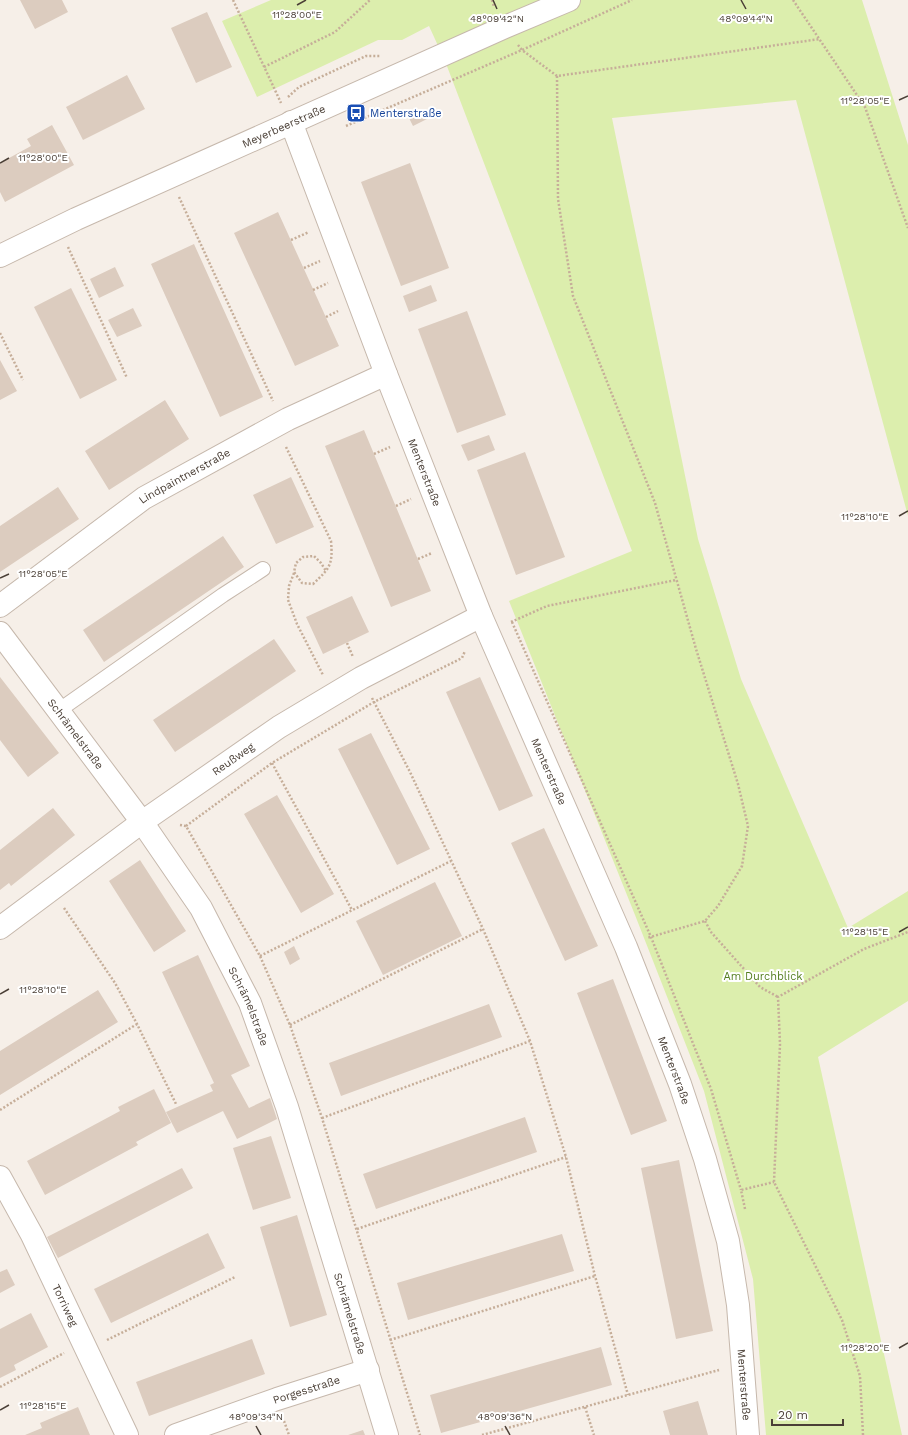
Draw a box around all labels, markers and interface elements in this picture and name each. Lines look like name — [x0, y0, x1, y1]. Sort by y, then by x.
text: 11°28'00"E — [272, 9, 322, 20]
text: 48°09'42"N — [470, 13, 524, 24]
text: 48°09'44"N — [719, 13, 773, 24]
text: 11°28'05"E — [840, 95, 890, 106]
street label: Meyerbeerstraße — [240, 102, 328, 151]
bus stop icon: Menterstraße — [345, 102, 367, 124]
place label: Menterstraße — [370, 107, 442, 120]
text: 11°28'00"E — [18, 152, 68, 163]
street label: Menterstraße — [405, 437, 443, 508]
street label: Lindpaintnerstraße — [136, 446, 233, 507]
text: 11°28'10"E — [841, 511, 889, 522]
text: 11°28'05"E — [18, 568, 68, 579]
street label: Schrämelstraße — [45, 696, 106, 772]
street label: Menterstraße — [528, 736, 569, 807]
street label: Reußweg — [210, 740, 257, 778]
text: 11°28'15"E — [842, 926, 888, 937]
street label: Schrämelstraße — [225, 965, 271, 1048]
park label: Am Durchblick — [723, 970, 803, 983]
text: 11°28'10"E — [19, 984, 67, 995]
street label: Menterstraße — [655, 1035, 692, 1106]
street label: Schrämelstraße — [331, 1271, 368, 1356]
street label: Torriweg — [49, 1282, 81, 1329]
text: 11°28'20"E — [840, 1342, 890, 1353]
street label: Menterstraße — [734, 1349, 753, 1421]
street label: Porgesstraße — [271, 1373, 342, 1407]
text: 11°28'15"E — [20, 1400, 66, 1411]
scale bar — [772, 1401, 843, 1427]
text: 20 m — [778, 1408, 808, 1422]
text: 48°09'34"N — [229, 1411, 283, 1422]
text: 48°09'36"N — [478, 1411, 532, 1422]

